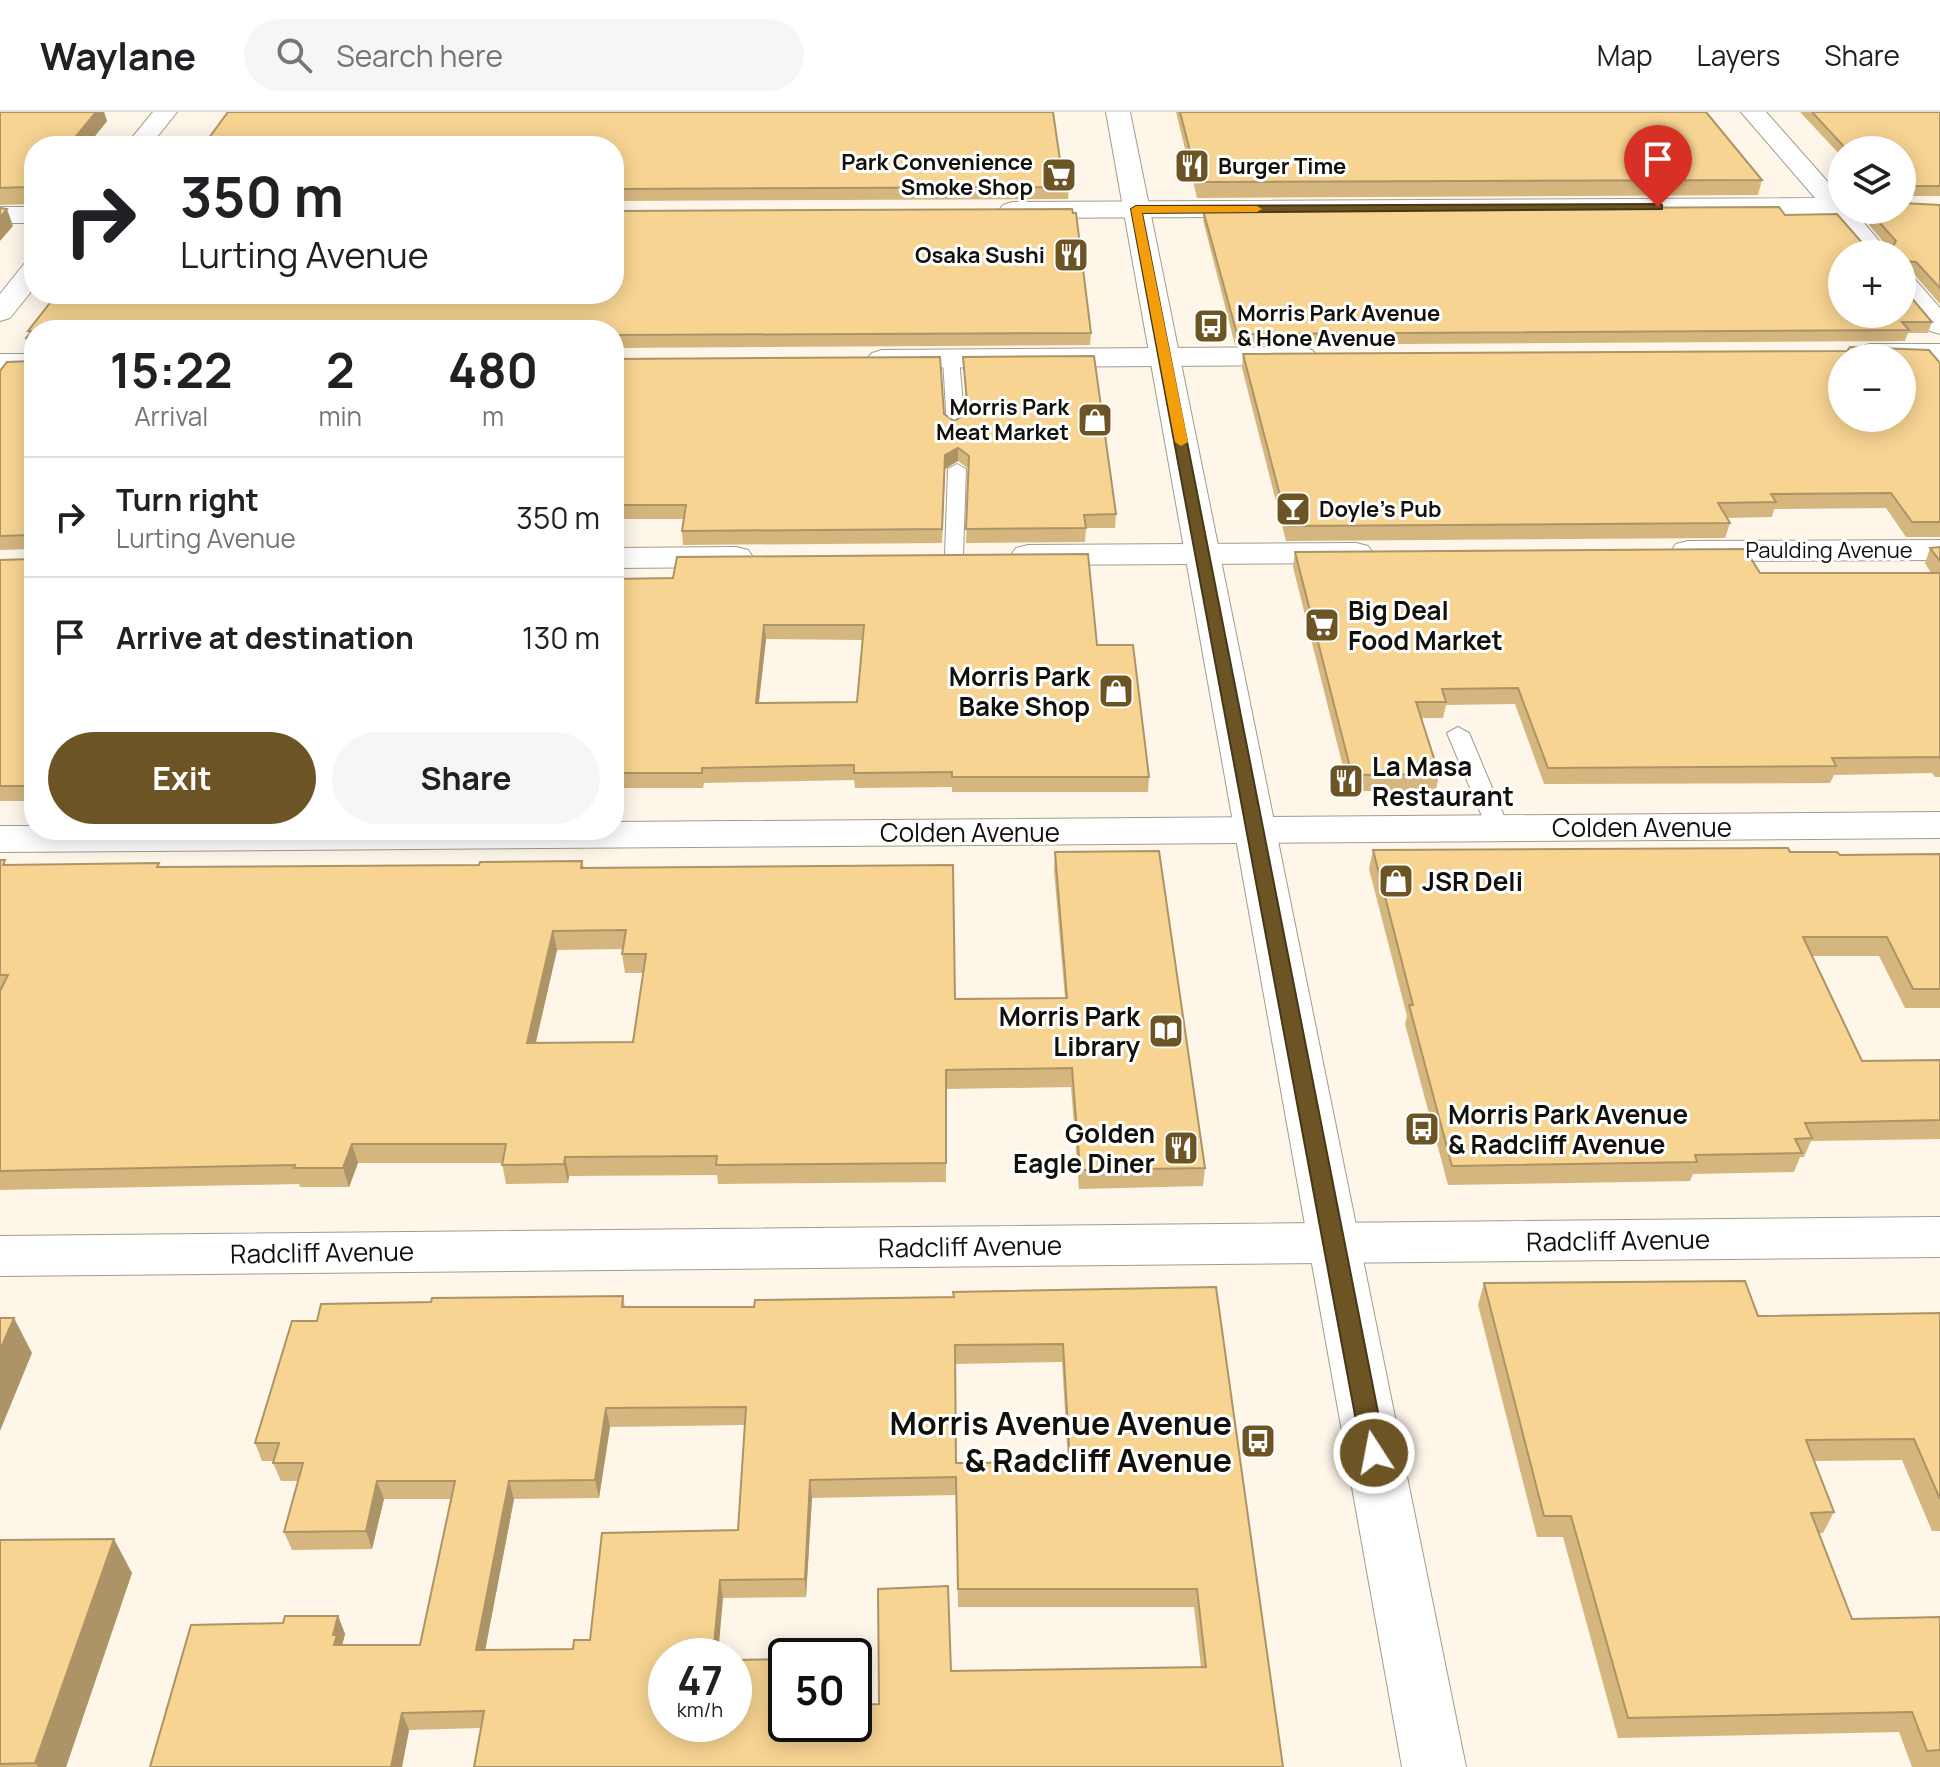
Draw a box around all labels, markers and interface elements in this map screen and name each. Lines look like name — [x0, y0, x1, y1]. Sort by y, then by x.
search box — [244, 19, 804, 91]
text: Waylane — [40, 29, 196, 81]
icon: search — [272, 33, 316, 77]
text: Search here — [336, 35, 503, 76]
text: Map — [1597, 36, 1653, 74]
text: Layers — [1697, 36, 1780, 74]
text: Share — [1824, 36, 1900, 74]
pin — [1624, 125, 1692, 207]
map controls — [1828, 136, 1916, 432]
button: layers — [1828, 136, 1916, 224]
icon: arrive — [1636, 137, 1680, 181]
place label: Park Convenience Smoke Shop — [841, 147, 1033, 202]
restaurant icon: Burger Time — [1173, 147, 1211, 185]
place label: Burger Time — [1218, 151, 1346, 181]
supermarket icon: Park Convenience Smoke Shop — [1040, 156, 1078, 194]
text: 350 m — [180, 157, 344, 234]
icon: right — [48, 168, 152, 272]
text: Lurting Avenue — [180, 230, 429, 279]
restaurant icon: Osaka Sushi — [1052, 236, 1090, 274]
place label: Osaka Sushi — [915, 240, 1045, 270]
button: + — [1828, 240, 1916, 328]
place label: Morris Park Avenue & Hone Avenue — [1237, 298, 1440, 353]
bus stop icon: Morris Park Avenue & Hone Avenue — [1192, 307, 1230, 345]
text: 15:22 — [110, 337, 233, 402]
text: 2 — [326, 337, 355, 402]
text: 480 — [448, 337, 538, 402]
button: − — [1828, 344, 1916, 432]
place label: Morris Park Meat Market — [936, 392, 1070, 447]
text: Arrival — [134, 398, 208, 434]
text: min — [318, 398, 362, 434]
text: m — [482, 398, 504, 434]
shop icon: Morris Park Meat Market — [1076, 401, 1114, 439]
text: Turn right — [116, 479, 259, 520]
bar icon: Doyle's Pub — [1274, 490, 1312, 528]
place label: Doyle's Pub — [1319, 494, 1441, 524]
icon: right — [48, 495, 92, 539]
text: 350 m — [516, 497, 600, 538]
text: Lurting Avenue — [116, 520, 296, 556]
street label: Paulding Avenue — [1745, 535, 1913, 565]
place label: Big Deal Food Market — [1348, 592, 1503, 658]
supermarket icon: Big Deal Food Market — [1303, 606, 1341, 644]
icon: arrive — [48, 615, 92, 659]
text: Arrive at destination — [116, 617, 414, 658]
text: 130 m — [522, 617, 600, 658]
place label: Morris Park Bake Shop — [949, 658, 1091, 724]
shop icon: Morris Park Bake Shop — [1097, 672, 1135, 710]
button: Exit — [48, 732, 316, 824]
button: Share — [332, 732, 600, 824]
place label: La Masa Restaurant — [1372, 748, 1514, 814]
restaurant icon: La Masa Restaurant — [1327, 762, 1365, 800]
street label: Colden Avenue — [1552, 809, 1732, 845]
street label: Colden Avenue — [880, 814, 1060, 850]
shop icon: JSR Deli — [1377, 862, 1415, 900]
place label: JSR Deli — [1422, 863, 1523, 899]
place label: Morris Park Library — [999, 998, 1141, 1064]
library icon: Morris Park Library — [1147, 1012, 1185, 1050]
place label: Morris Park Avenue & Radcliff Avenue — [1448, 1096, 1688, 1162]
bus stop icon: Morris Park Avenue & Radcliff Avenue — [1403, 1110, 1441, 1148]
place label: Golden Eagle Diner — [1013, 1115, 1155, 1181]
restaurant icon: Golden Eagle Diner — [1162, 1129, 1200, 1167]
street label: Radcliff Avenue — [1526, 1220, 1710, 1260]
street label: Radcliff Avenue — [878, 1226, 1062, 1266]
street label: Radcliff Avenue — [230, 1232, 414, 1272]
place label: Morris Avenue Avenue & Radcliff Avenue — [890, 1401, 1232, 1482]
position arrow — [1332, 1411, 1416, 1495]
bus stop icon: Morris Avenue Avenue & Radcliff Avenue — [1239, 1422, 1277, 1460]
speed limit sign: 50 — [768, 1638, 872, 1742]
text: 47 — [677, 1652, 723, 1707]
text: km/h — [677, 1696, 723, 1723]

